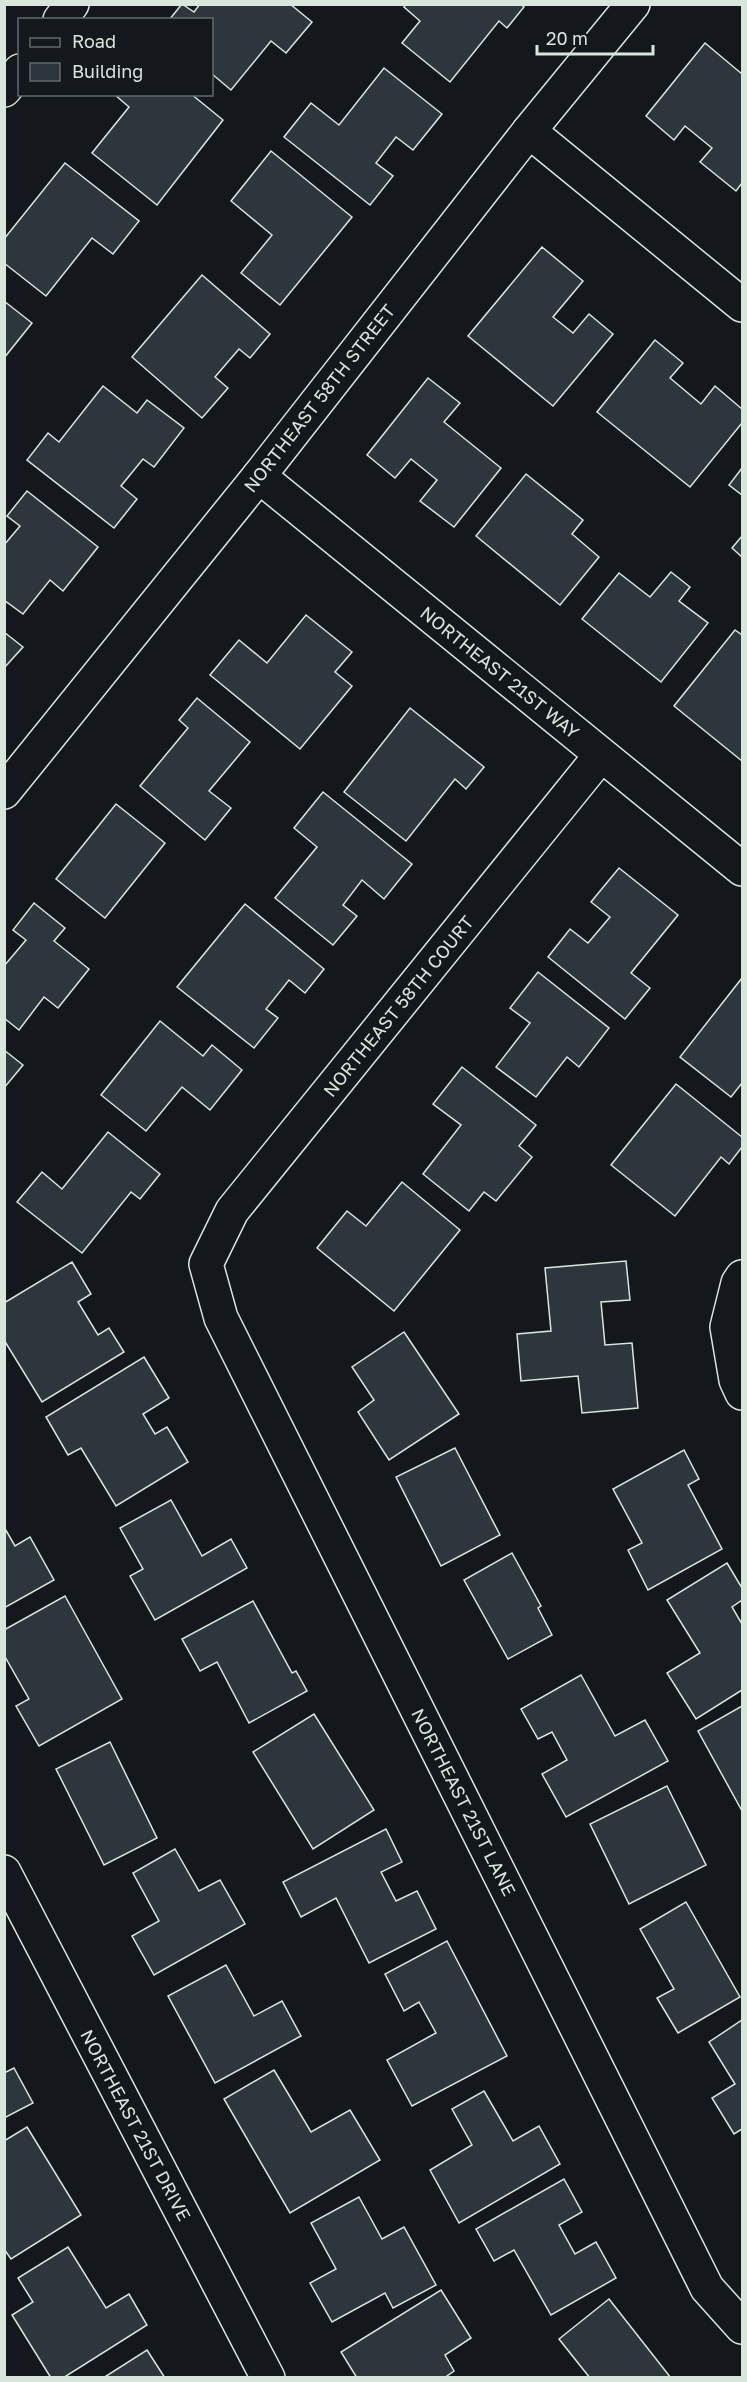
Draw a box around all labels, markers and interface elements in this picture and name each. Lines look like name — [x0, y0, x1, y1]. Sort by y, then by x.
legend — [18, 18, 213, 96]
scale bar — [537, 18, 652, 56]
text: 20 m — [546, 27, 588, 49]
text: Road — [72, 30, 116, 52]
text: Building — [72, 60, 143, 82]
street label: NORTHEAST 58TH STREET — [239, 300, 399, 496]
street label: NORTHEAST 21ST WAY — [416, 601, 584, 743]
street label: NORTHEAST 58TH COURT — [318, 911, 478, 1101]
street label: NORTHEAST 21ST LANE — [407, 1705, 521, 1899]
street label: NORTHEAST 21ST DRIVE — [76, 2026, 196, 2224]

